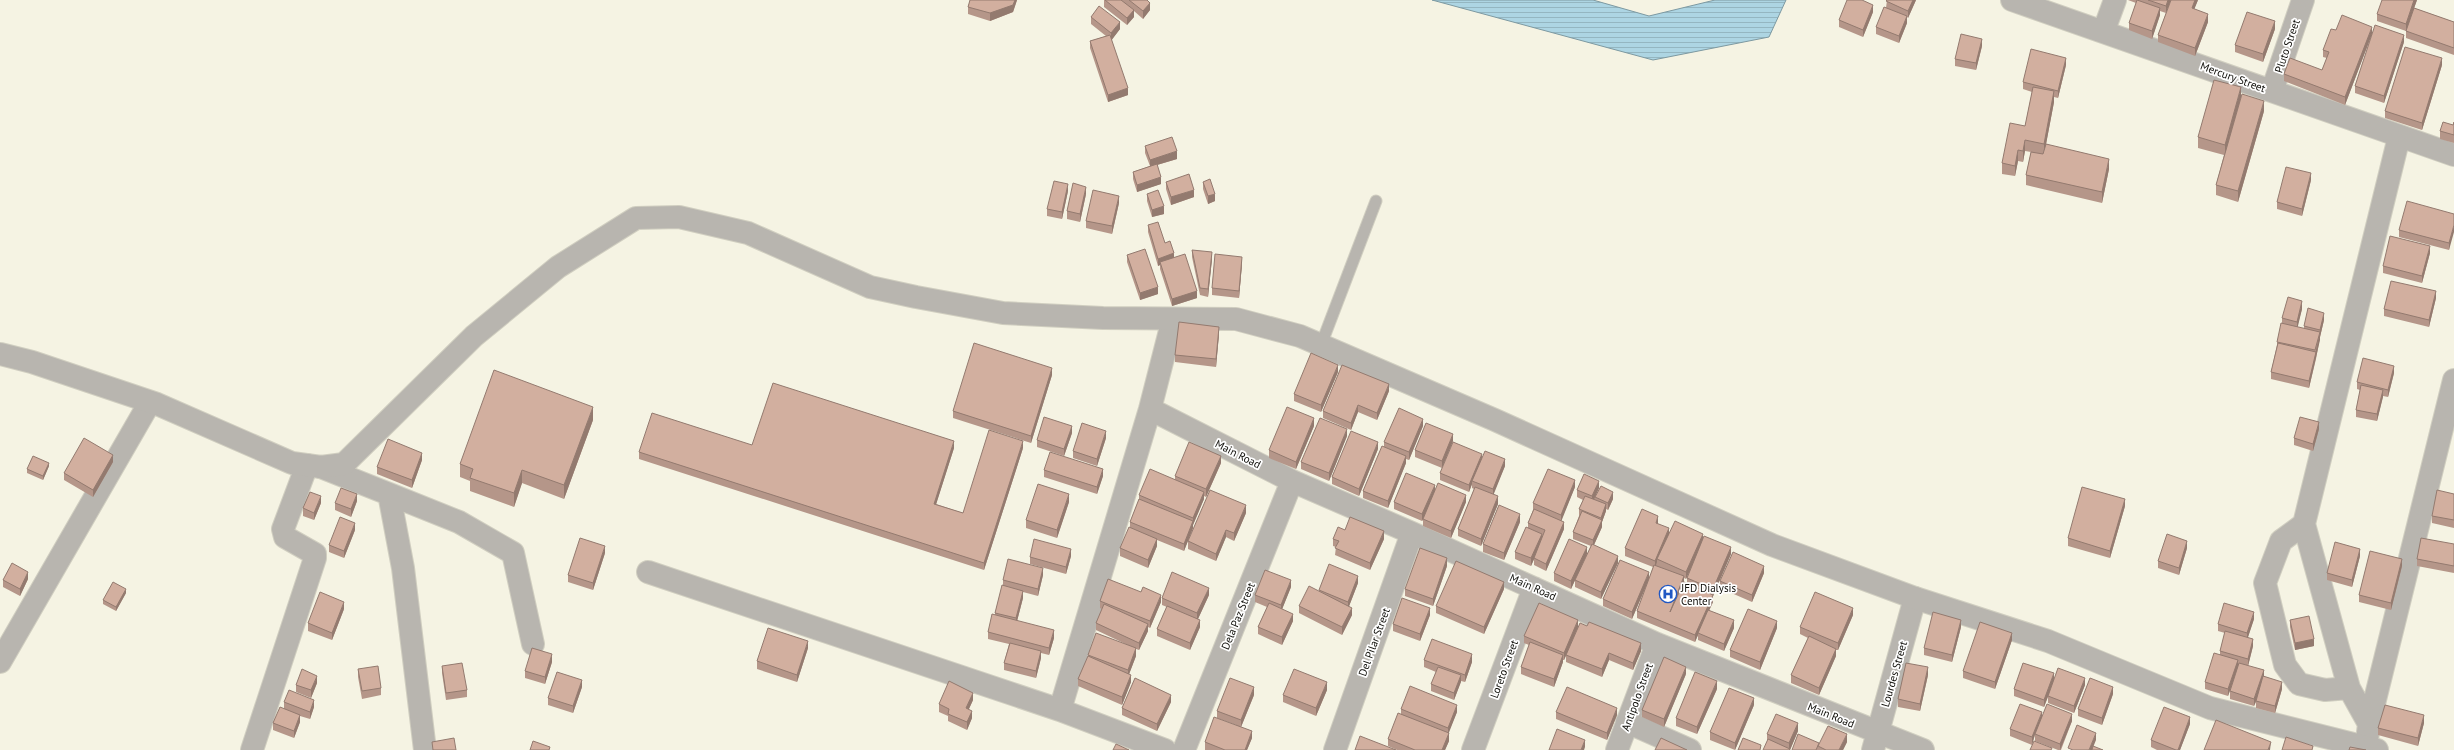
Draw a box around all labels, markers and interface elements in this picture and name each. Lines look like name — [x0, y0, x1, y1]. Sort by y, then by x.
street label: Pluto Street — [2271, 17, 2303, 75]
street label: Mercury Street — [2198, 59, 2268, 95]
street label: Main Road — [1213, 437, 1263, 471]
street label: Main Road — [1508, 571, 1558, 603]
street label: Dela Paz Street — [1218, 580, 1258, 652]
place label: JFD Dialysis Center — [1680, 581, 1737, 608]
hospital icon: JFD Dialysis Center — [1658, 584, 1678, 604]
street label: Del Pilar Street — [1355, 606, 1393, 678]
street label: Loreto Street — [1487, 638, 1521, 700]
street label: Lourdes Street — [1878, 639, 1910, 709]
street label: Antipolo Street — [1618, 661, 1656, 733]
street label: Main Road — [1805, 699, 1857, 731]

